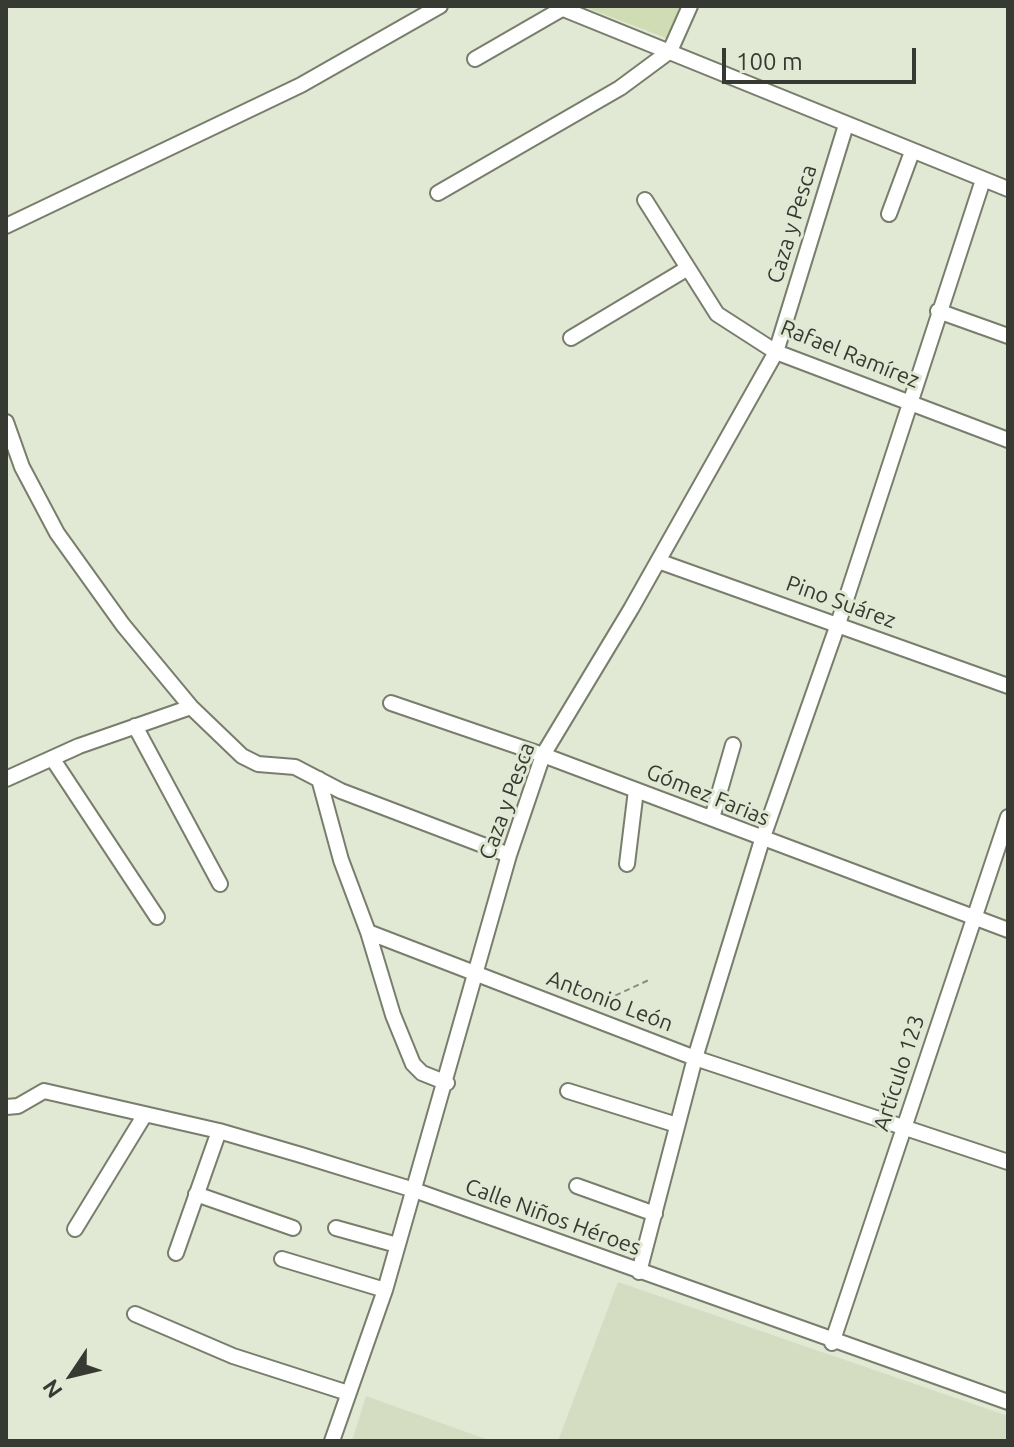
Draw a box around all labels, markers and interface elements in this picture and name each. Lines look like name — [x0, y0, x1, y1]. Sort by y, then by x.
scale bar — [726, 32, 920, 82]
text: 100 m — [736, 48, 803, 75]
street label: Caza y Pesca — [761, 161, 823, 287]
street label: Rafael Ramírez — [777, 314, 923, 394]
street label: Pino Suárez — [782, 570, 900, 634]
street label: Caza y Pesca — [474, 739, 540, 863]
street label: Gómez Farias — [643, 758, 773, 832]
street label: Antonio León — [543, 965, 677, 1037]
street label: Artículo 123 — [868, 1012, 930, 1134]
street label: Calle Niños Héroes — [462, 1173, 644, 1261]
north arrow — [32, 1335, 112, 1415]
text: N — [37, 1375, 67, 1403]

